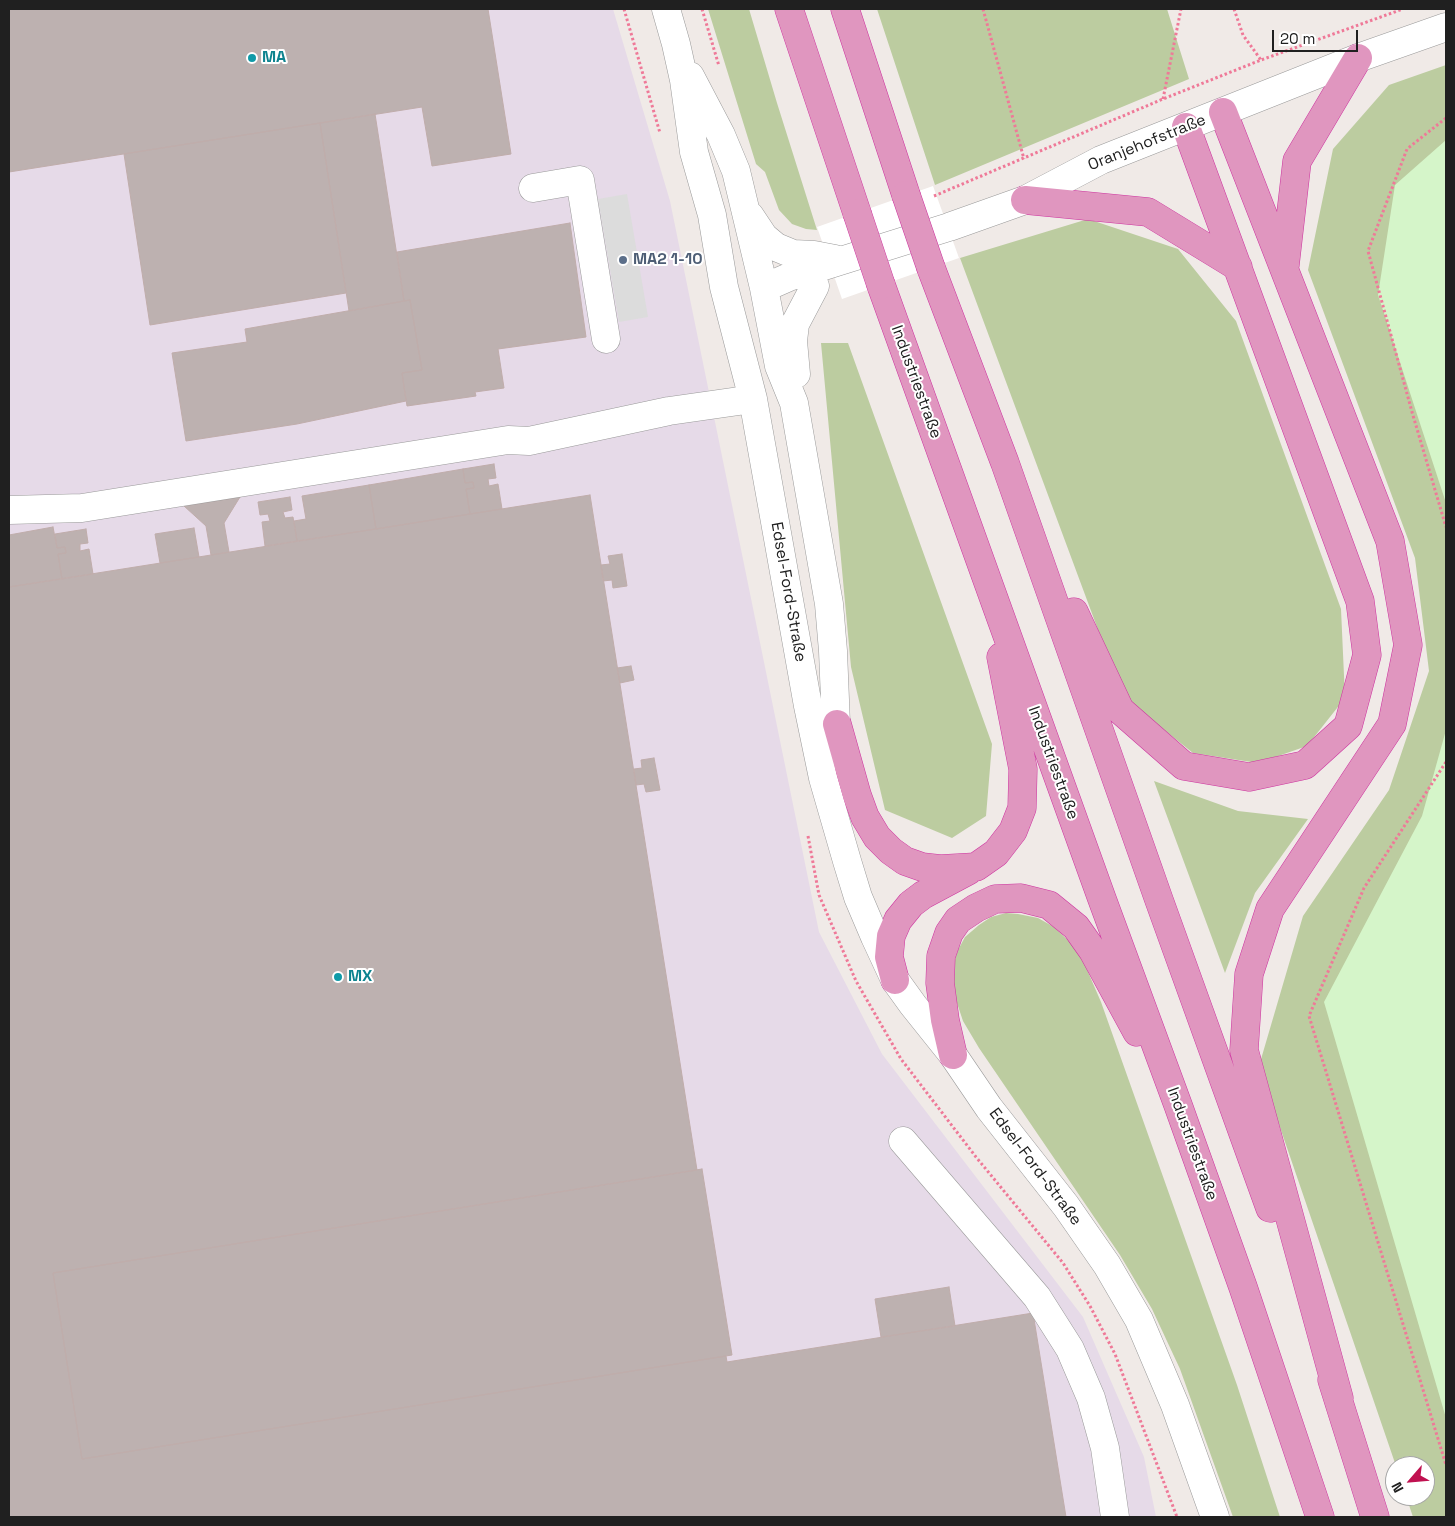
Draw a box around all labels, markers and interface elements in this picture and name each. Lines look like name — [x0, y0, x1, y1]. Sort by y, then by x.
scale bar — [1275, 20, 1361, 52]
text: 20 m — [1280, 29, 1315, 48]
place label: MA — [262, 48, 286, 68]
marker: MA — [246, 52, 258, 64]
street label: Oranjehofstraße — [1085, 111, 1209, 175]
place label: MA2 1-10 — [633, 250, 703, 270]
marker: MA2 1-10 — [617, 254, 629, 266]
street label: Industriestraße — [887, 323, 945, 441]
street label: Edsel-Ford-Straße — [766, 520, 810, 664]
street label: Industriestraße — [1024, 704, 1082, 822]
place label: MX — [348, 967, 372, 987]
marker: MX — [332, 971, 344, 983]
street label: Industriestraße — [1163, 1085, 1221, 1203]
street label: Edsel-Ford-Straße — [985, 1105, 1085, 1229]
north arrow — [1385, 1456, 1435, 1506]
text: N — [1387, 1479, 1408, 1496]

